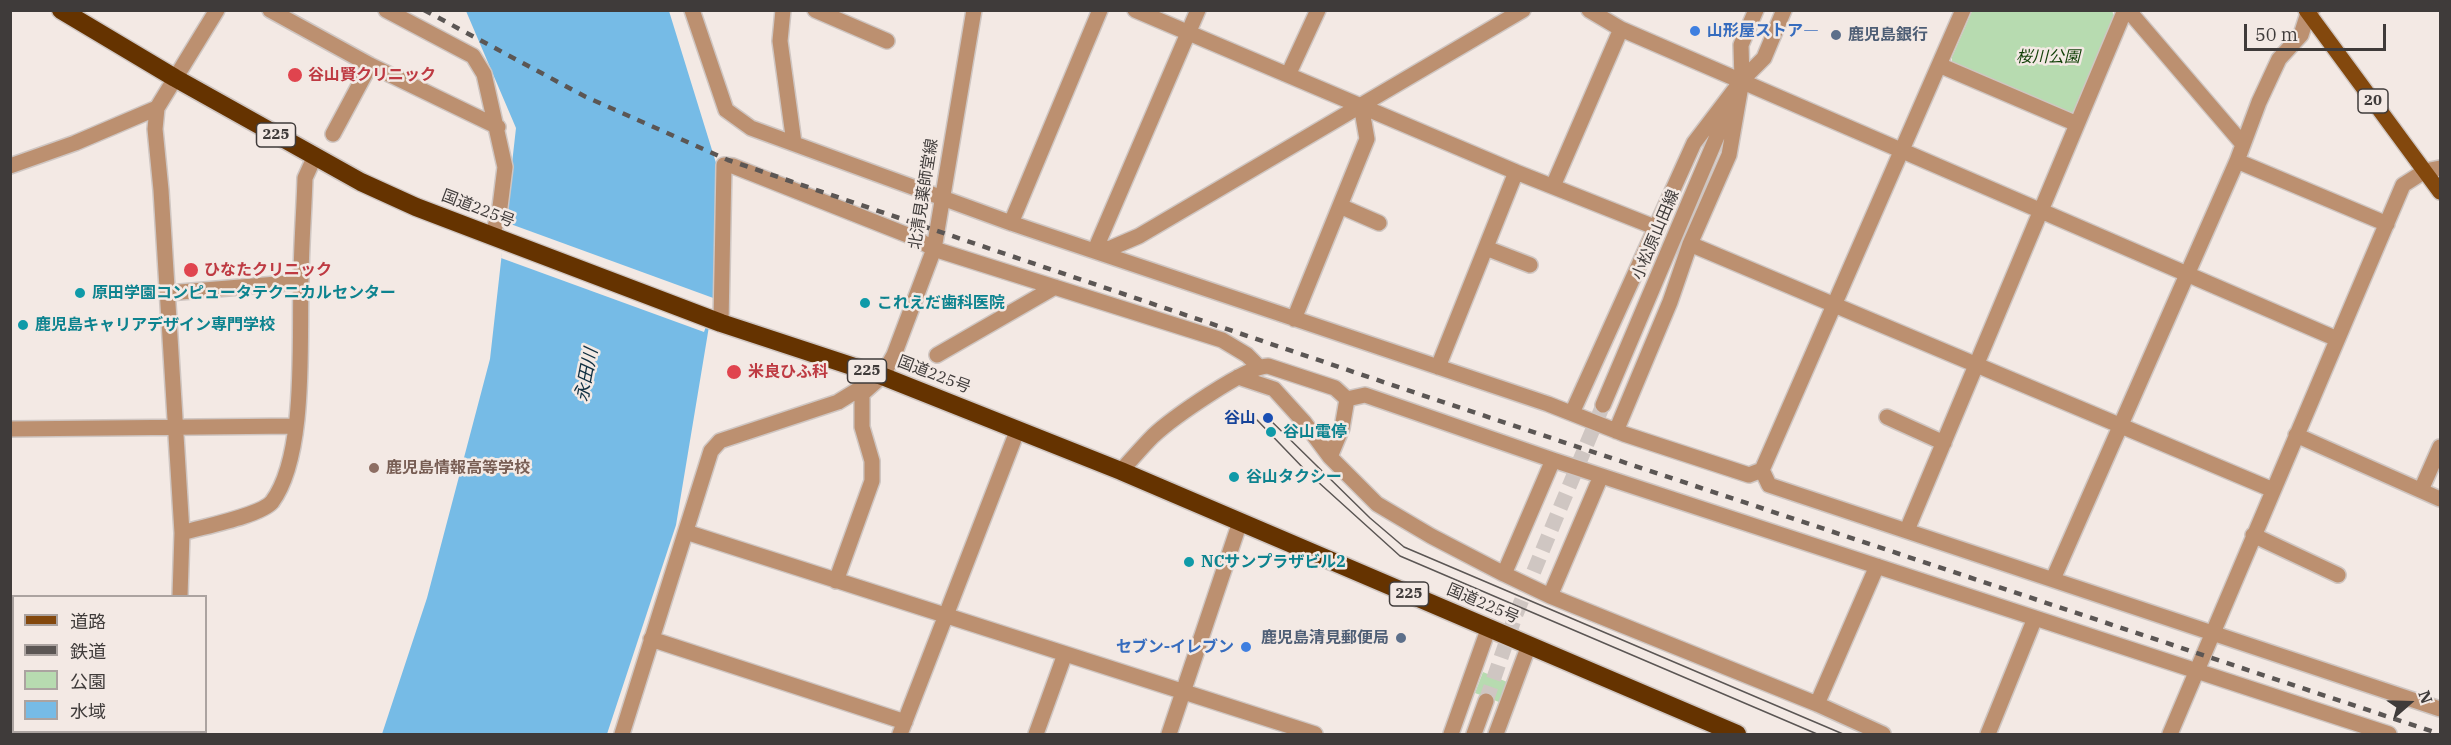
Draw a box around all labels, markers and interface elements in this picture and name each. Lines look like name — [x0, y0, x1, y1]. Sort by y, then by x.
scale bar — [2247, 12, 2390, 50]
place label: 山形屋ストア― — [1707, 21, 1819, 41]
text: 50 m — [2255, 23, 2298, 46]
marker: 山形屋ストア― — [1688, 24, 1702, 38]
place label: 鹿児島銀行 — [1848, 25, 1928, 45]
marker: 鹿児島銀行 — [1829, 28, 1843, 42]
park label: 桜川公園 — [2016, 47, 2080, 67]
place label: 谷山賢クリニック — [308, 65, 436, 85]
marker: 谷山賢クリニック — [286, 66, 304, 84]
road number: 20 — [2358, 89, 2388, 113]
road number: 225 — [256, 123, 296, 147]
street label: 北清見薬師堂線 — [906, 137, 942, 251]
street label: 国道225号 — [439, 186, 517, 232]
street label: 小松原山田線 — [1628, 187, 1684, 283]
place label: ひなたクリニック — [204, 260, 332, 280]
marker: ひなたクリニック — [182, 261, 200, 279]
place label: 原田学園コンピュータテクニカルセンター — [92, 283, 396, 303]
marker: 原田学園コンピュータテクニカルセンター — [73, 286, 87, 300]
place label: これえだ歯科医院 — [877, 293, 1005, 313]
marker: これえだ歯科医院 — [858, 296, 872, 310]
place label: 鹿児島キャリアデザイン専門学校 — [35, 315, 275, 335]
marker: 鹿児島キャリアデザイン専門学校 — [16, 318, 30, 332]
water label: 永田川 — [571, 346, 603, 404]
street label: 国道225号 — [895, 352, 973, 398]
road number: 225 — [848, 359, 886, 383]
place label: 米良ひふ科 — [748, 362, 828, 382]
marker: 米良ひふ科 — [725, 363, 743, 381]
place label: 谷山 — [1224, 408, 1256, 428]
marker: 谷山 — [1261, 411, 1275, 425]
place label: 谷山電停 — [1283, 422, 1347, 442]
marker: 谷山電停 — [1264, 425, 1278, 439]
place label: 鹿児島情報高等学校 — [386, 458, 530, 478]
marker: 鹿児島情報高等学校 — [367, 461, 381, 475]
place label: 谷山タクシー — [1246, 467, 1342, 487]
marker: 谷山タクシー — [1227, 470, 1241, 484]
place label: NCサンプラザビル2 — [1201, 552, 1346, 572]
marker: NCサンプラザビル2 — [1182, 555, 1196, 569]
street label: 国道225号 — [1444, 580, 1522, 628]
road number: 225 — [1390, 582, 1428, 606]
legend — [12, 595, 207, 733]
text: 道路 — [70, 610, 106, 633]
place label: 鹿児島清見郵便局 — [1261, 628, 1389, 648]
marker: 鹿児島清見郵便局 — [1394, 631, 1408, 645]
place label: セブン-イレブン — [1116, 637, 1234, 657]
text: 鉄道 — [70, 640, 106, 663]
marker: セブン-イレブン — [1239, 640, 1253, 654]
text: 公園 — [70, 670, 106, 693]
north arrow — [2379, 673, 2439, 733]
text: N — [2414, 687, 2437, 706]
text: 水域 — [70, 700, 106, 723]

